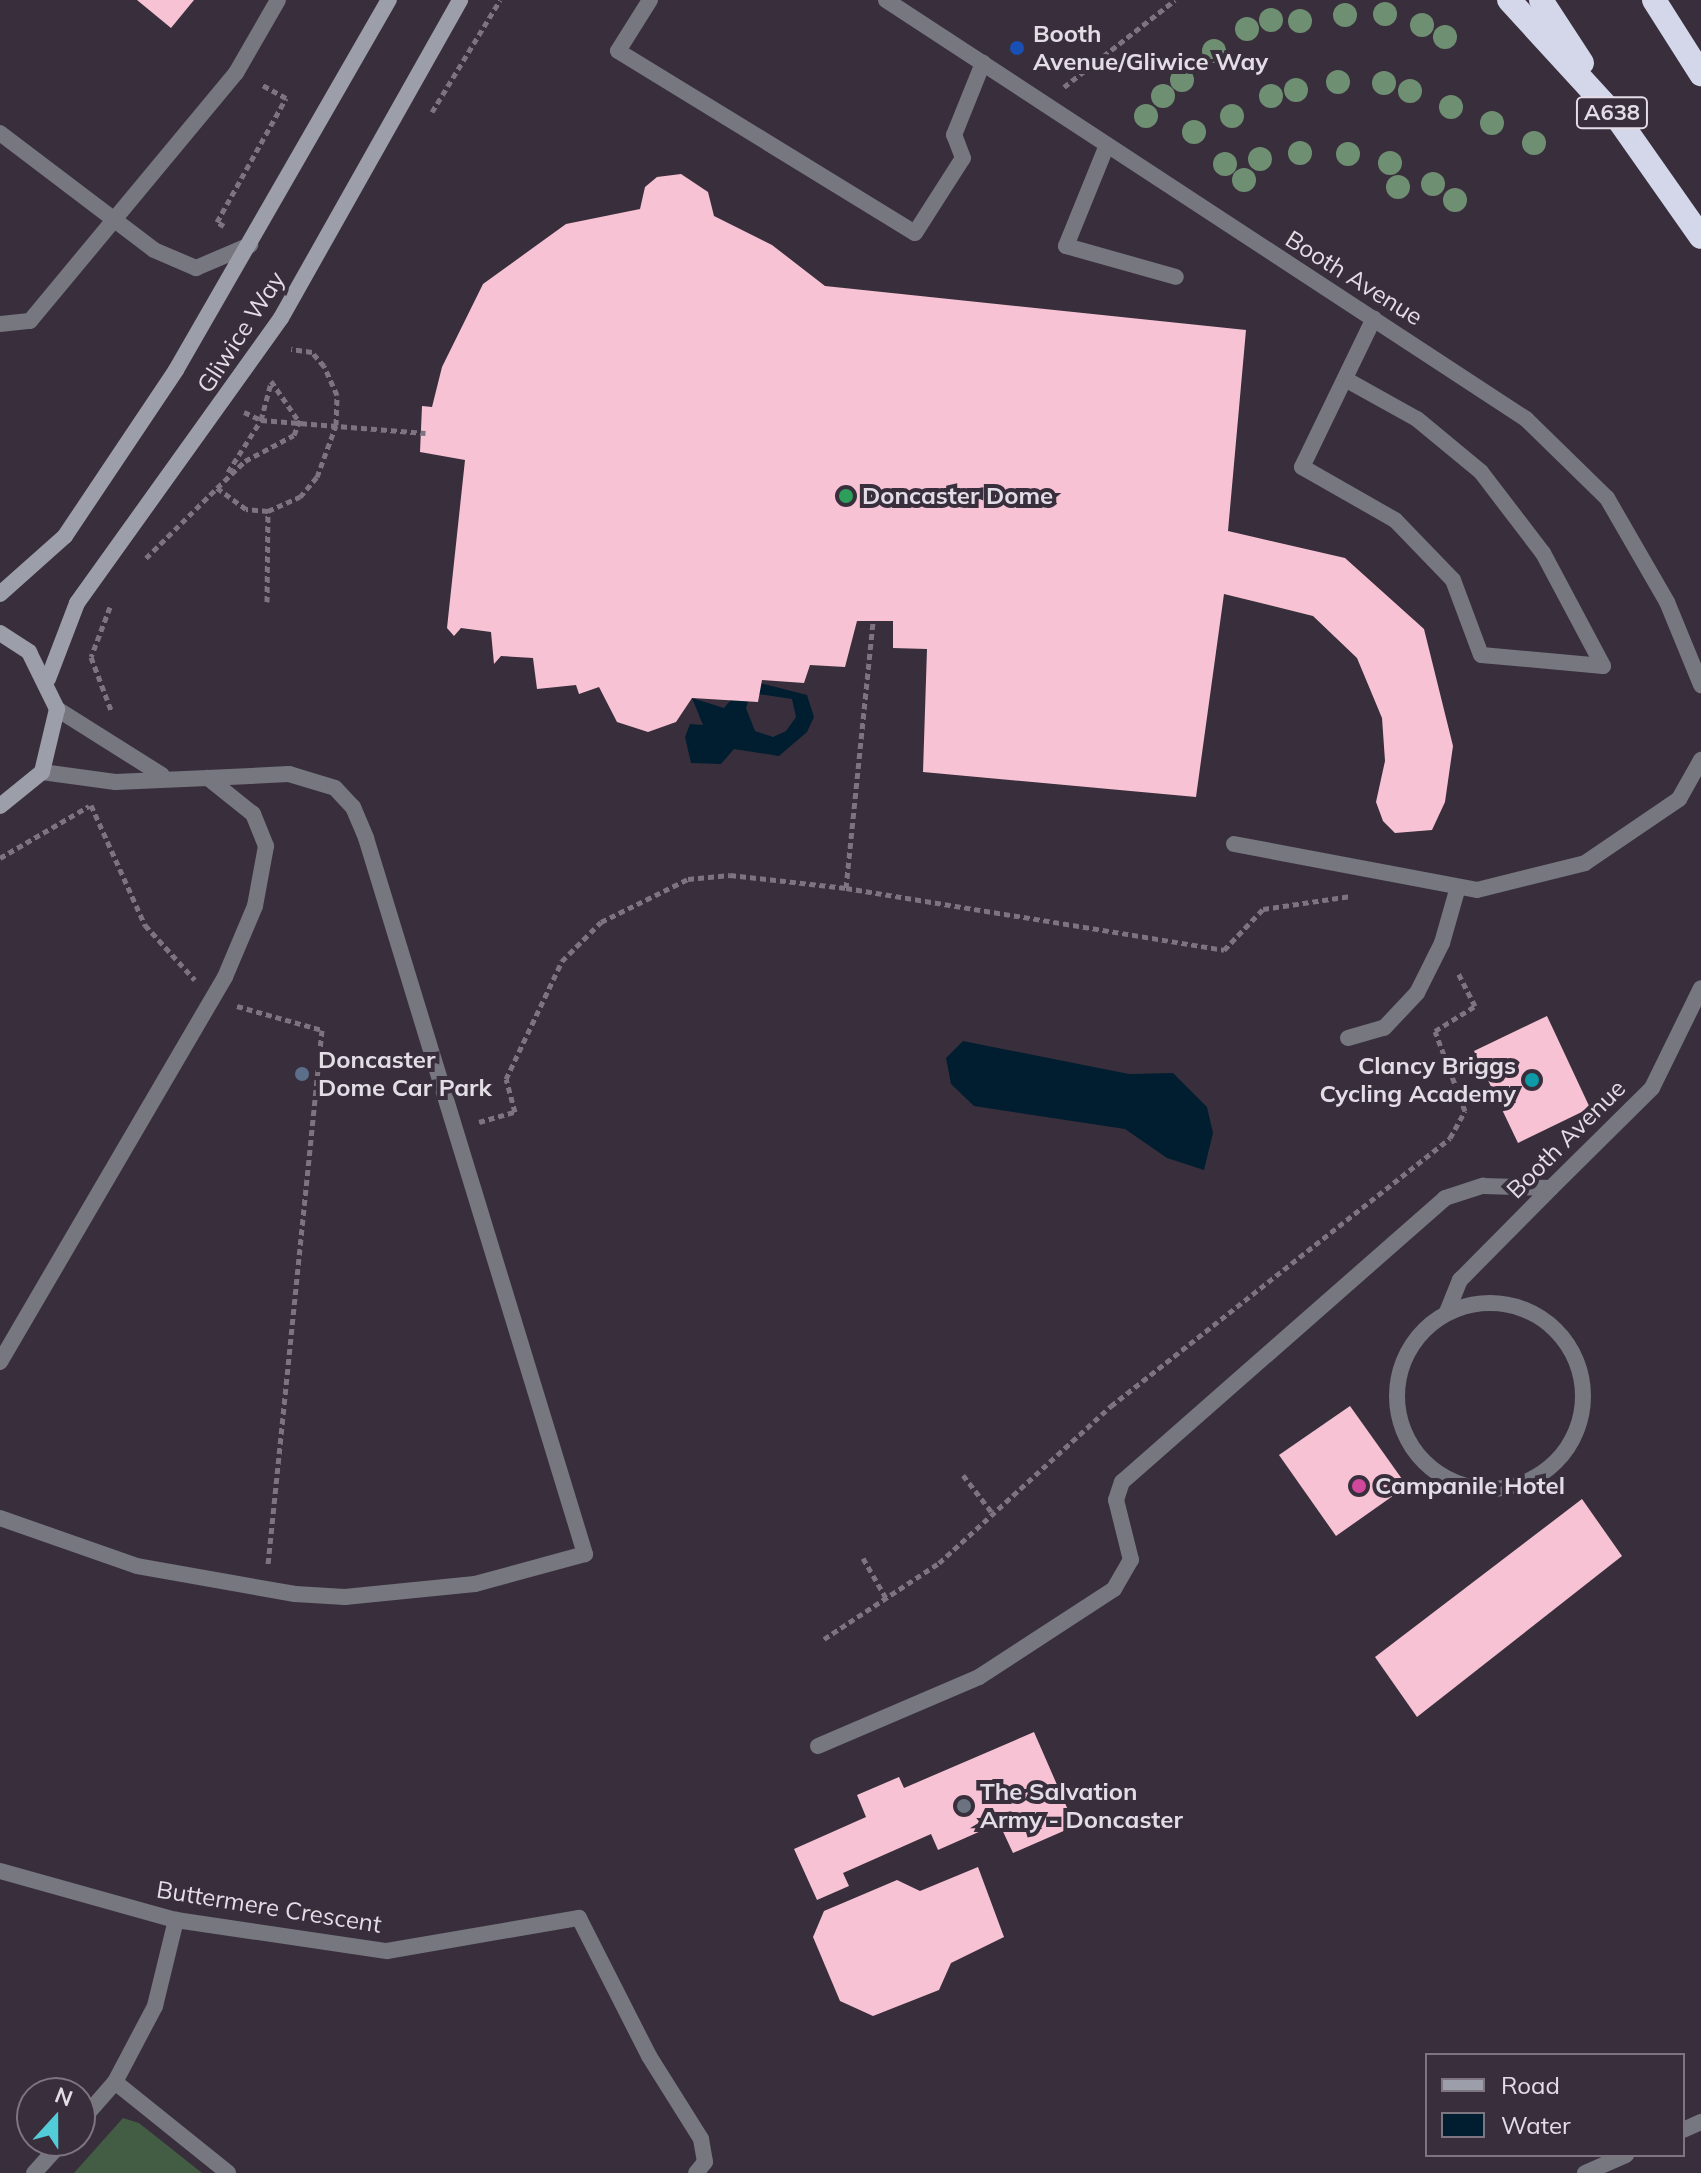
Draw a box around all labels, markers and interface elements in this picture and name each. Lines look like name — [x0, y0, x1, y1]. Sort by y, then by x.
place label: Booth Avenue/Gliwice Way — [1033, 20, 1268, 76]
marker: Booth Avenue/Gliwice Way — [1008, 39, 1026, 57]
road number: A638 — [1574, 95, 1650, 131]
street label: Booth Avenue — [1280, 224, 1428, 332]
street label: Gliwice Way — [191, 266, 291, 398]
place label: Doncaster Dome — [862, 482, 1053, 510]
marker: Doncaster Dome — [837, 487, 855, 505]
place label: Doncaster Dome Car Park — [318, 1046, 492, 1102]
place label: Clancy Briggs Cycling Academy — [1319, 1052, 1516, 1108]
marker: Doncaster Dome Car Park — [293, 1065, 311, 1083]
marker: Clancy Briggs Cycling Academy — [1523, 1071, 1541, 1089]
street label: Booth Avenue — [1501, 1074, 1631, 1204]
place label: Campanile Hotel — [1375, 1472, 1565, 1500]
marker: Campanile Hotel — [1350, 1477, 1368, 1495]
place label: The Salvation Army - Doncaster — [980, 1778, 1183, 1834]
marker: The Salvation Army - Doncaster — [955, 1797, 973, 1815]
street label: Buttermere Crescent — [154, 1875, 384, 1939]
legend — [1425, 2053, 1685, 2157]
text: Road — [1501, 2070, 1560, 2100]
north arrow — [16, 2077, 96, 2157]
text: N — [51, 2080, 77, 2113]
text: Water — [1501, 2110, 1571, 2140]

